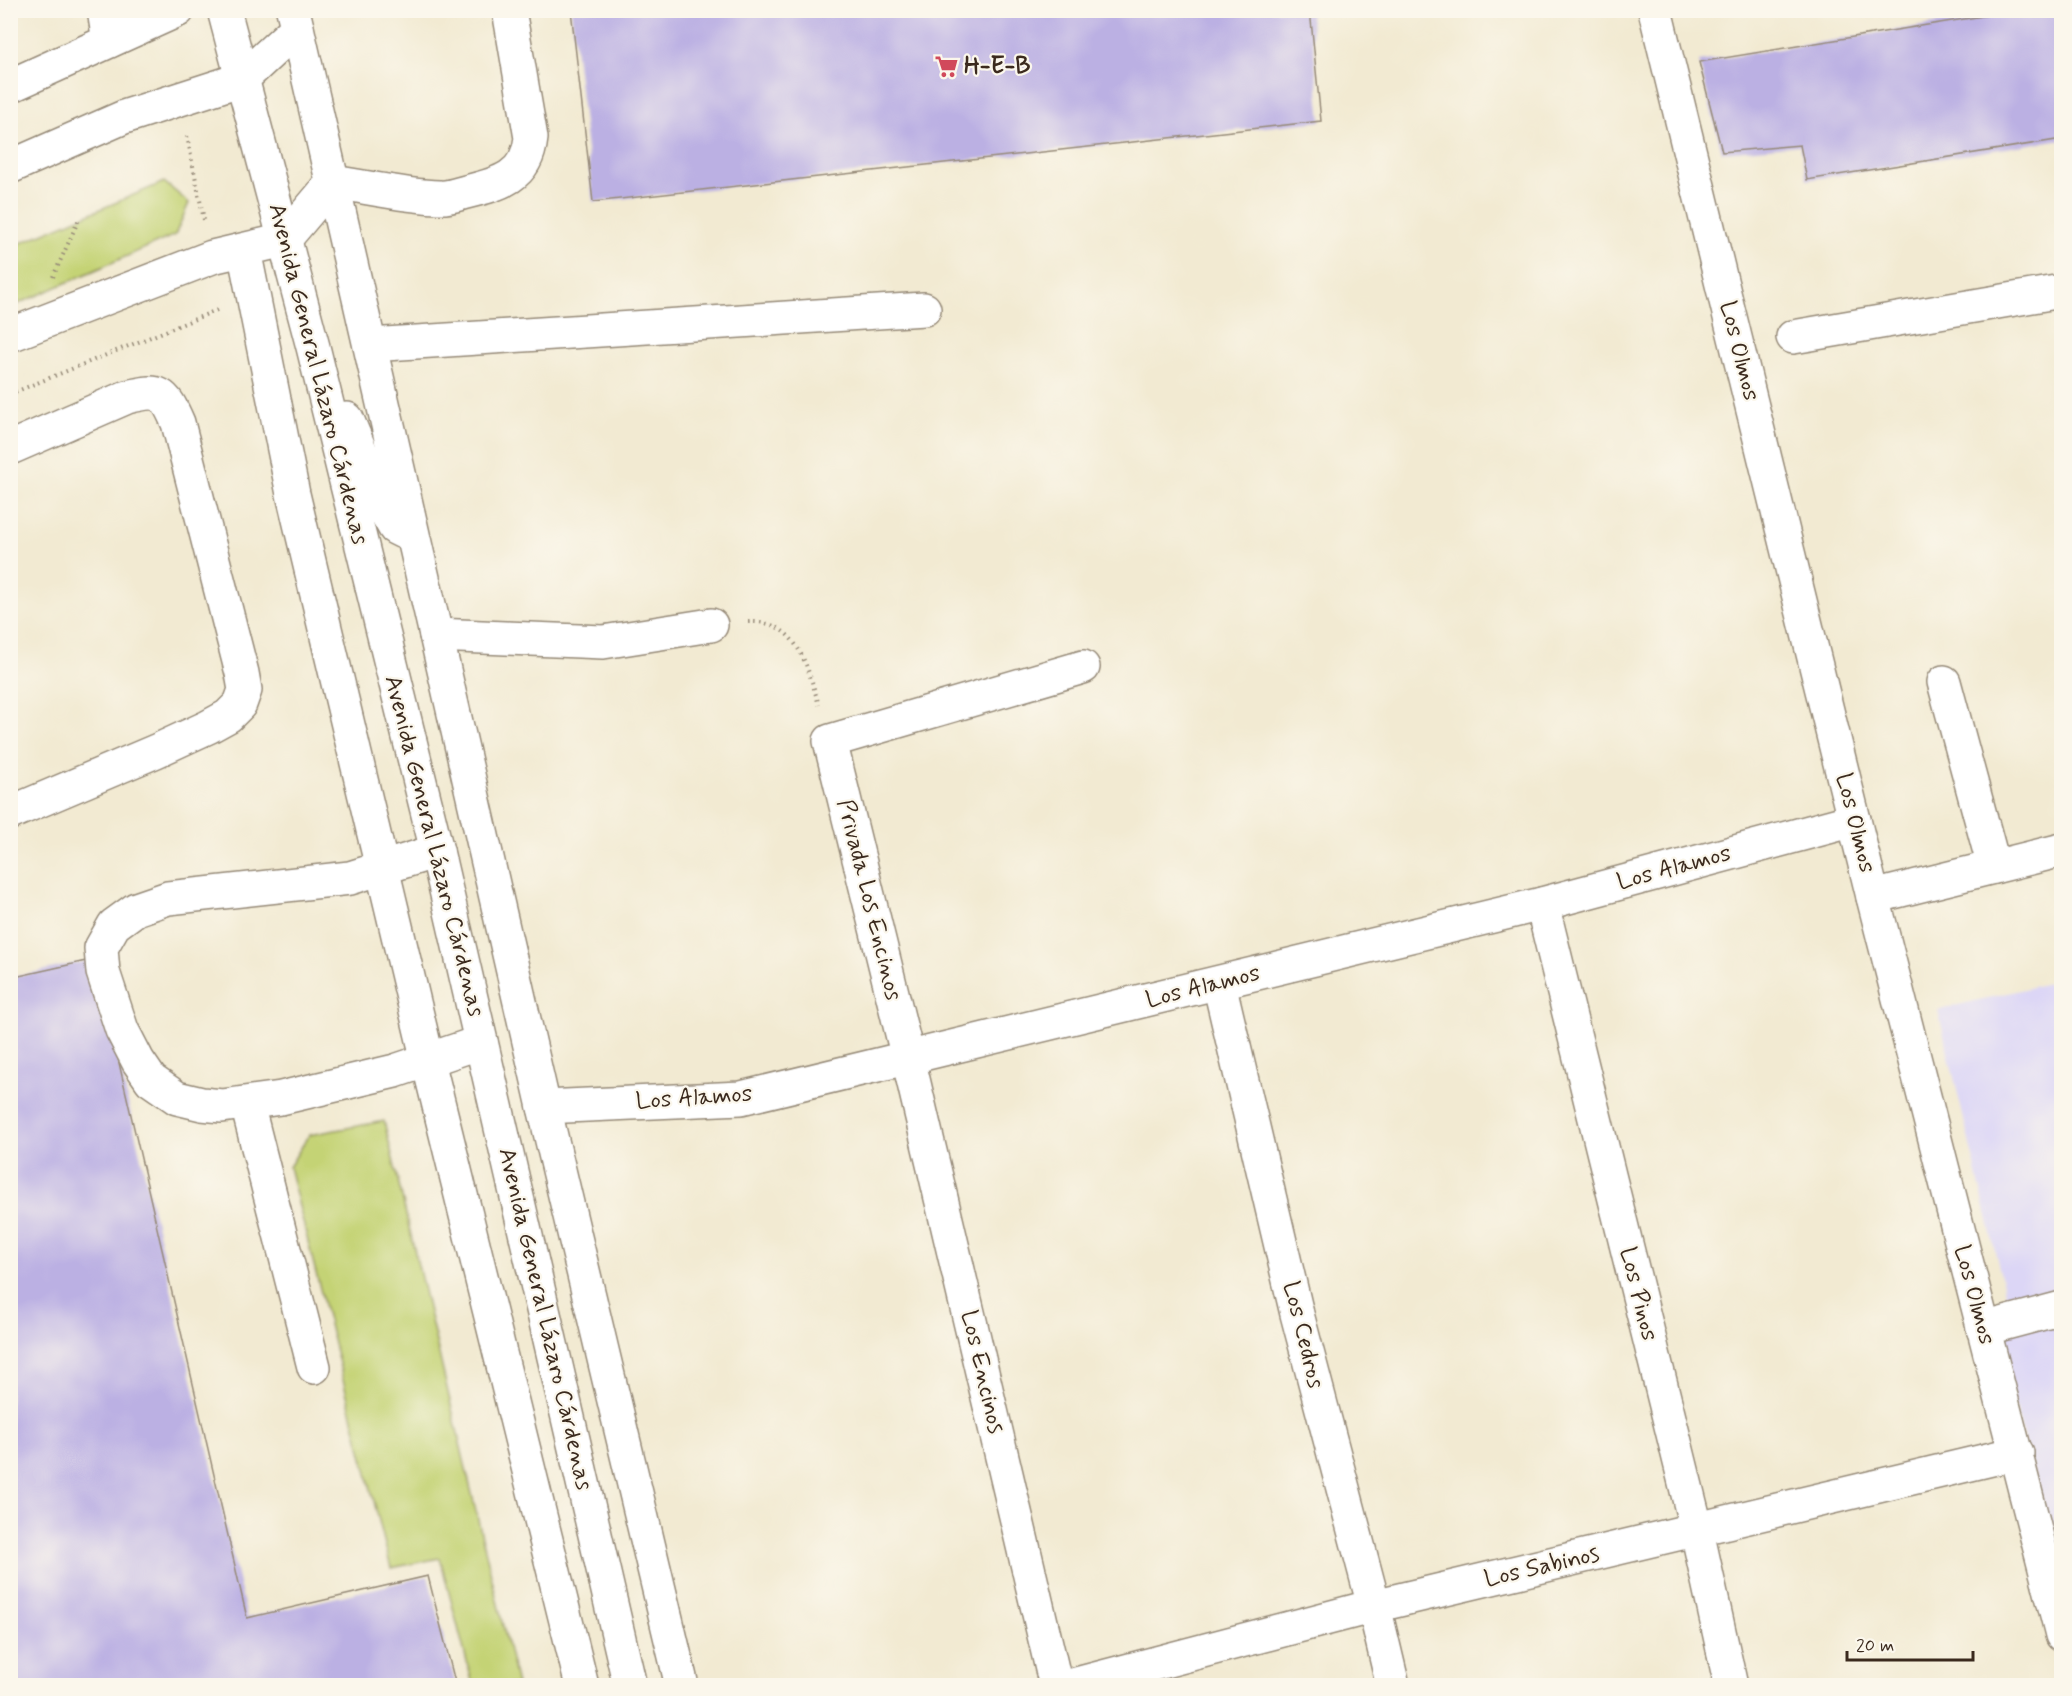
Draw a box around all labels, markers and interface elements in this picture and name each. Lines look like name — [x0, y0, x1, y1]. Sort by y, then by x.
place label: H-E-B — [964, 51, 1030, 82]
supermarket icon: H-E-B — [933, 53, 959, 79]
street label: Avenida General Lázaro Cárdenas — [261, 200, 376, 548]
street label: Los Olmos — [1712, 298, 1766, 404]
street label: Avenida General Lázaro Cárdenas — [377, 672, 492, 1020]
street label: Los Olmos — [1828, 770, 1882, 876]
street label: Privada Los Encinos — [829, 796, 909, 1004]
street label: Los Alamos — [1614, 838, 1735, 898]
street label: Los Alamos — [1143, 958, 1264, 1016]
street label: Los Alamos — [635, 1078, 754, 1118]
street label: Avenida General Lázaro Cárdenas — [490, 1145, 600, 1494]
street label: Los Olmos — [1946, 1242, 2002, 1348]
street label: Los Pinos — [1611, 1244, 1665, 1344]
street label: Los Cedros — [1275, 1278, 1331, 1392]
street label: Los Encinos — [953, 1307, 1011, 1437]
street label: Los Sabinos — [1481, 1539, 1603, 1595]
scale bar — [1847, 1624, 1973, 1662]
text: 20 m — [1856, 1634, 1894, 1658]

